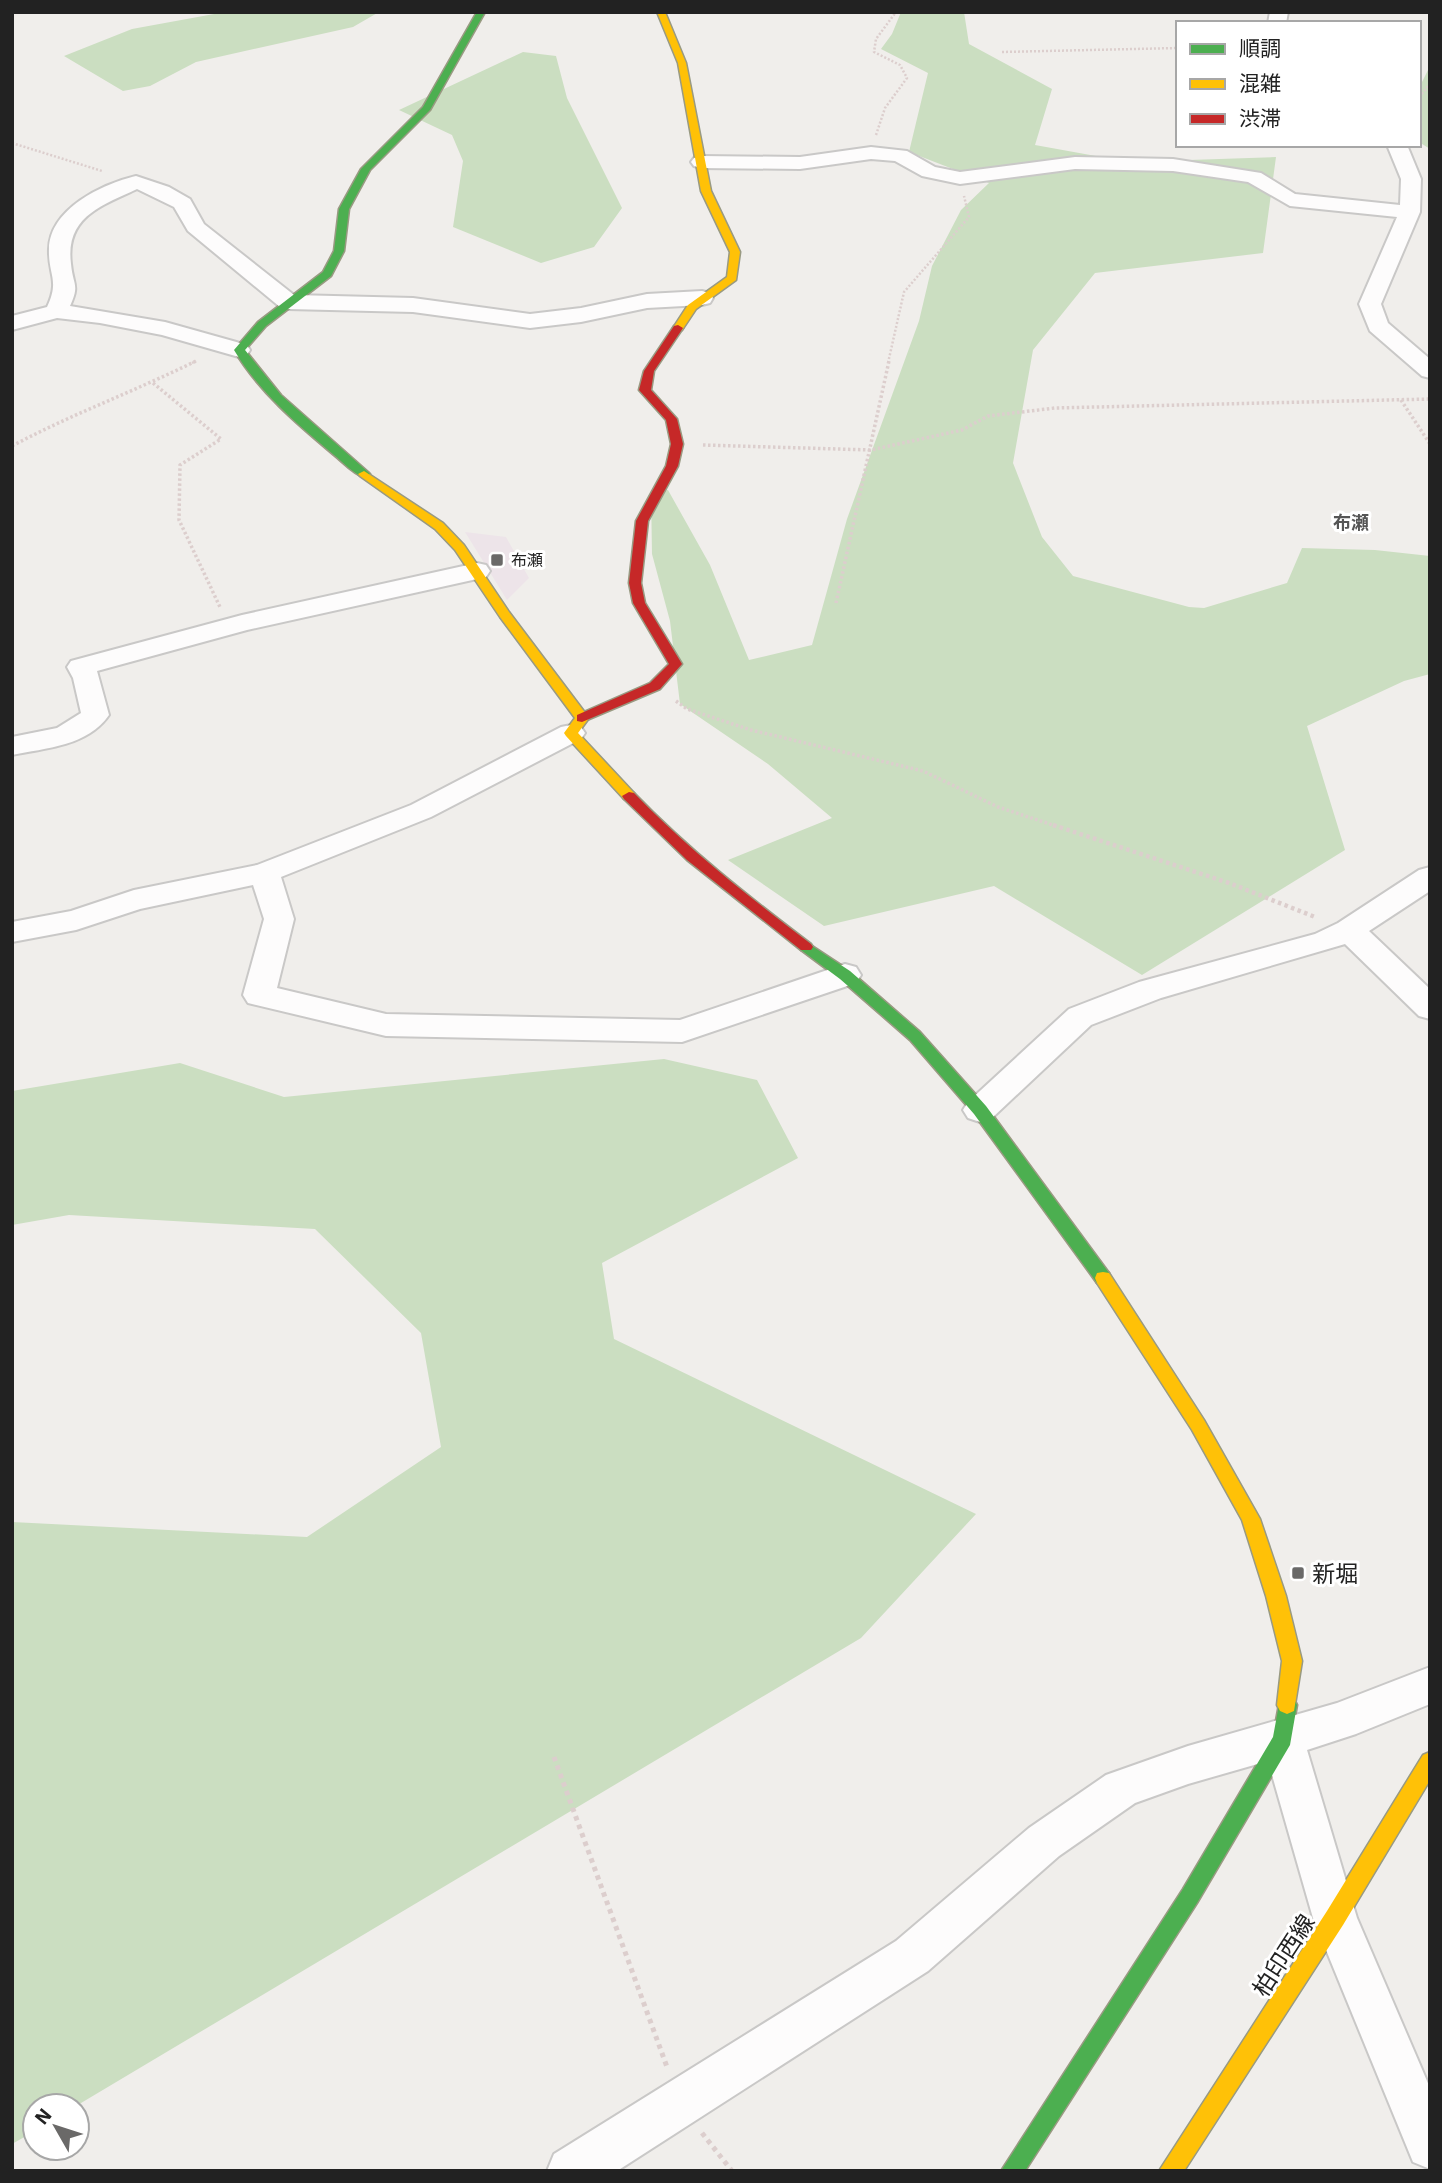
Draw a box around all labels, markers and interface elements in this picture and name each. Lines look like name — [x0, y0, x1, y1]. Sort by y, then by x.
legend — [1176, 21, 1421, 147]
text: 順調 — [1239, 34, 1281, 62]
text: 混雑 — [1239, 69, 1281, 97]
text: 渋滞 — [1239, 104, 1281, 132]
district label: 布瀬 — [1333, 511, 1369, 534]
place label: 布瀬 — [511, 550, 543, 570]
marker: 布瀬 — [489, 552, 505, 568]
place label: 新堀 — [1312, 1558, 1358, 1588]
marker: 新堀 — [1290, 1565, 1306, 1581]
street label: 柏印西線 — [1245, 1908, 1321, 2002]
north arrow — [21, 2092, 91, 2162]
text: N — [29, 2103, 56, 2129]

